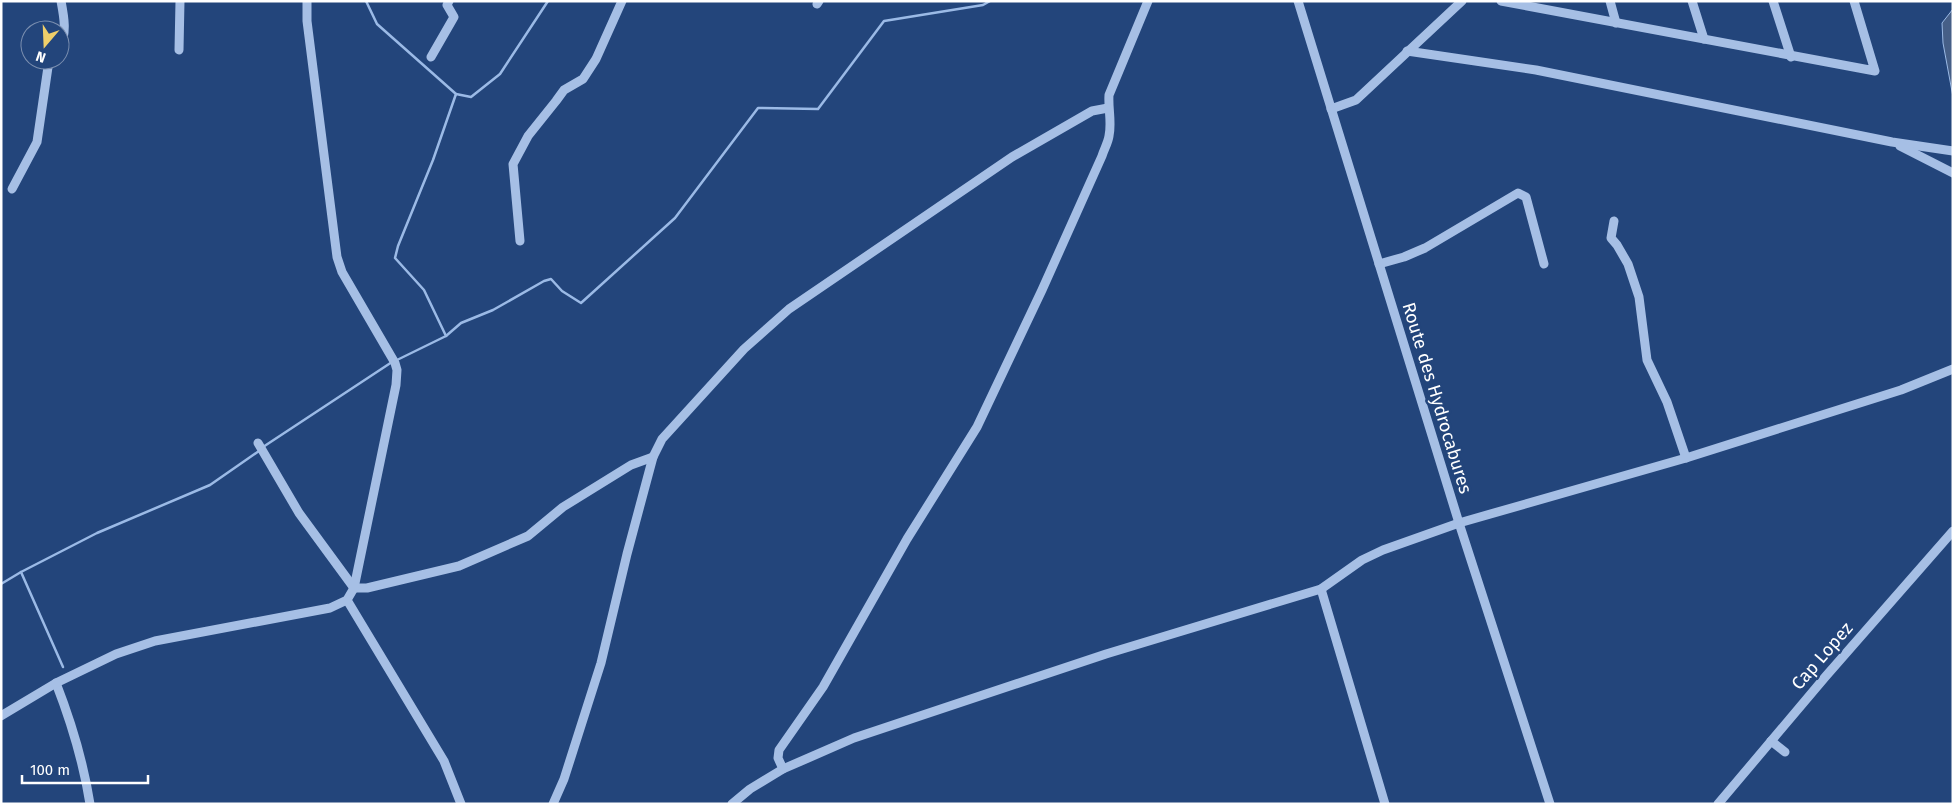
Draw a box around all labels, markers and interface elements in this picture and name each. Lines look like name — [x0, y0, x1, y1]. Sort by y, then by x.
north arrow — [20, 20, 70, 70]
text: N — [34, 47, 48, 66]
street label: Route des Hydrocabures — [1397, 300, 1477, 496]
street label: Cap Lopez — [1787, 618, 1857, 694]
scale bar — [22, 752, 149, 784]
text: 100 m — [30, 761, 70, 779]

